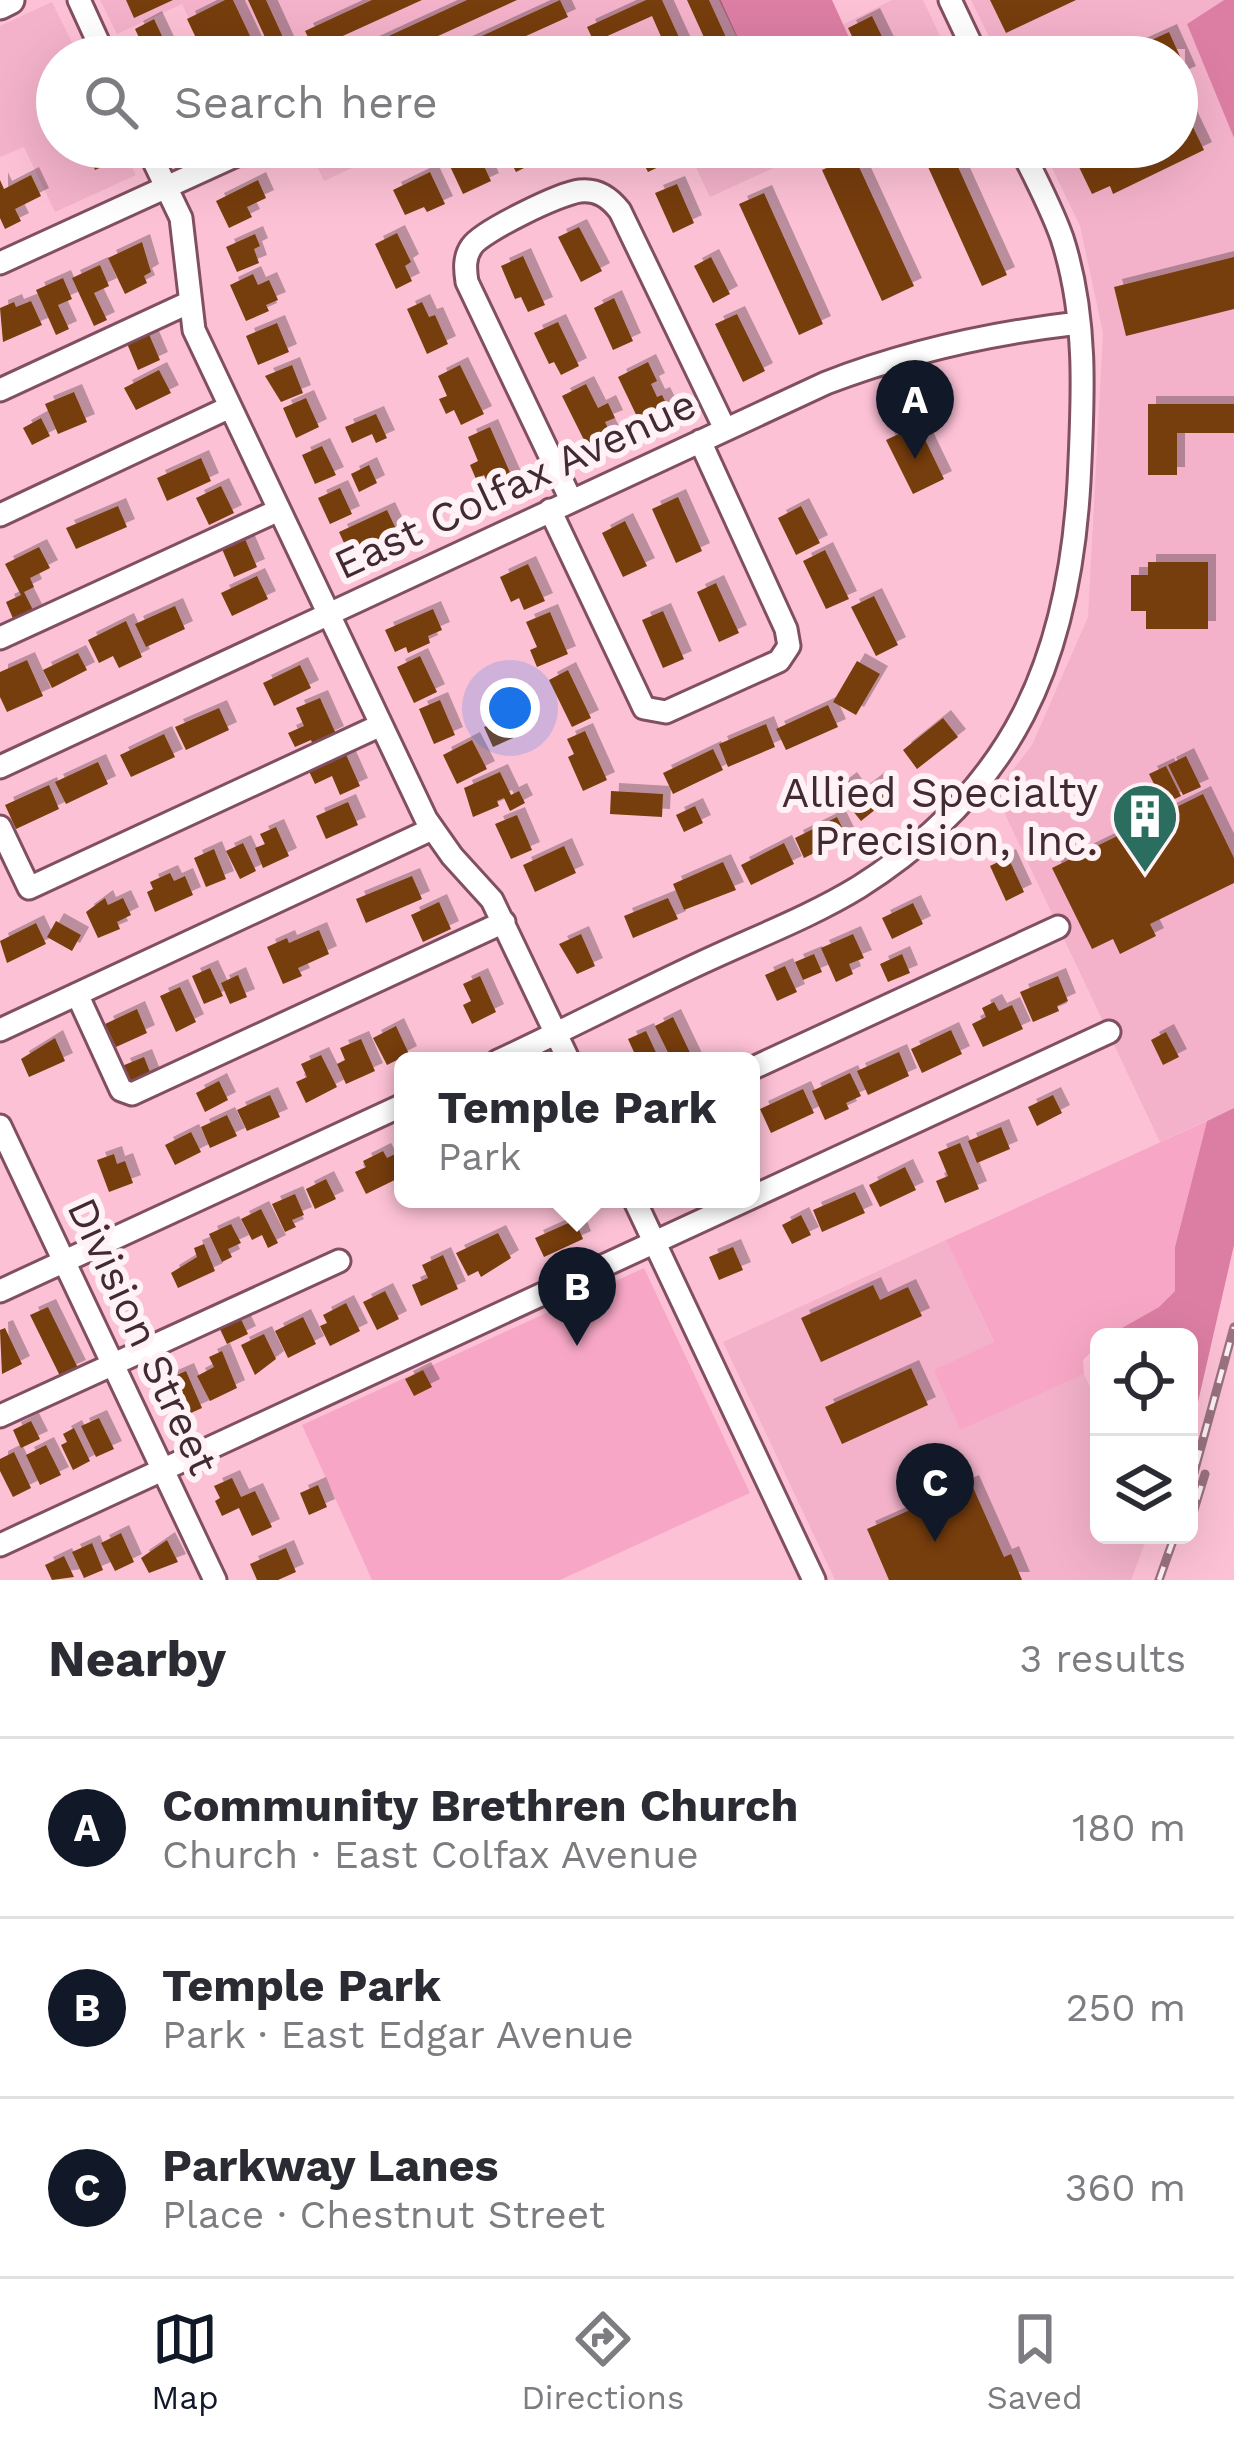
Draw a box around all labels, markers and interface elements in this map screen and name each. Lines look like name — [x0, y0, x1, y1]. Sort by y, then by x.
search box — [36, 36, 1198, 168]
icon: search — [78, 69, 144, 135]
text: Search here — [174, 76, 438, 129]
pin: A — [876, 360, 954, 459]
street label: East Colfax Avenue — [326, 379, 704, 589]
your location — [480, 678, 540, 738]
place label: Allied Specialty Precision, Inc. — [781, 768, 1098, 865]
building icon: Allied Specialty Precision, Inc. — [1110, 781, 1180, 875]
popup — [394, 1052, 760, 1208]
text: Temple Park — [438, 1081, 716, 1134]
text: Park — [438, 1134, 521, 1179]
street label: Division Street — [58, 1190, 228, 1482]
pin: B — [538, 1247, 616, 1346]
map controls — [1090, 1328, 1198, 1544]
button: locate — [1090, 1328, 1198, 1436]
button: layers — [1090, 1436, 1198, 1544]
pin: C — [896, 1443, 974, 1542]
text: Nearby — [48, 1629, 226, 1688]
text: 3 results — [1020, 1636, 1186, 1681]
text: Community Brethren Church — [162, 1779, 799, 1832]
text: A — [74, 1805, 100, 1850]
text: 180 m — [1072, 1805, 1186, 1850]
text: Church · East Colfax Avenue — [162, 1832, 699, 1877]
text: Temple Park — [162, 1959, 441, 2012]
text: B — [74, 1985, 100, 2030]
text: 250 m — [1066, 1985, 1186, 2030]
text: Park · East Edgar Avenue — [162, 2012, 634, 2057]
text: Parkway Lanes — [162, 2139, 499, 2192]
text: C — [74, 2165, 100, 2210]
text: 360 m — [1065, 2165, 1186, 2210]
text: Place · Chestnut Street — [162, 2192, 605, 2237]
tab: Map — [151, 2306, 219, 2417]
tab: Directions — [521, 2306, 684, 2417]
tab: Saved — [987, 2306, 1083, 2417]

